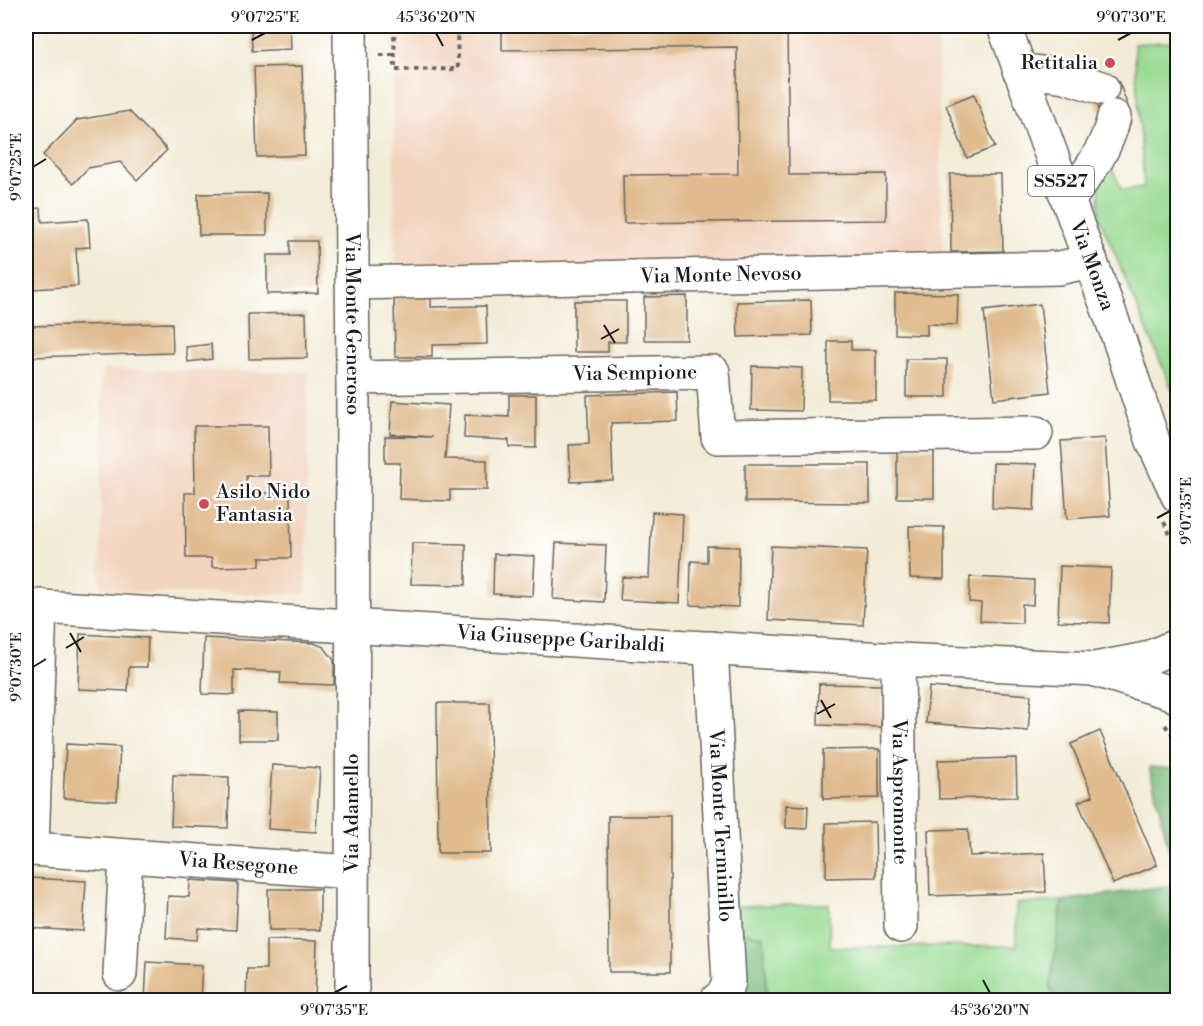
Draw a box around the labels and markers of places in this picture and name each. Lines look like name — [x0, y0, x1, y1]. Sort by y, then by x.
place label: Retitalia — [1021, 51, 1099, 76]
marker: Retitalia — [1103, 56, 1117, 70]
place label: Asilo Nido Fantasia — [215, 480, 310, 528]
marker: Asilo Nido Fantasia — [197, 497, 211, 511]

